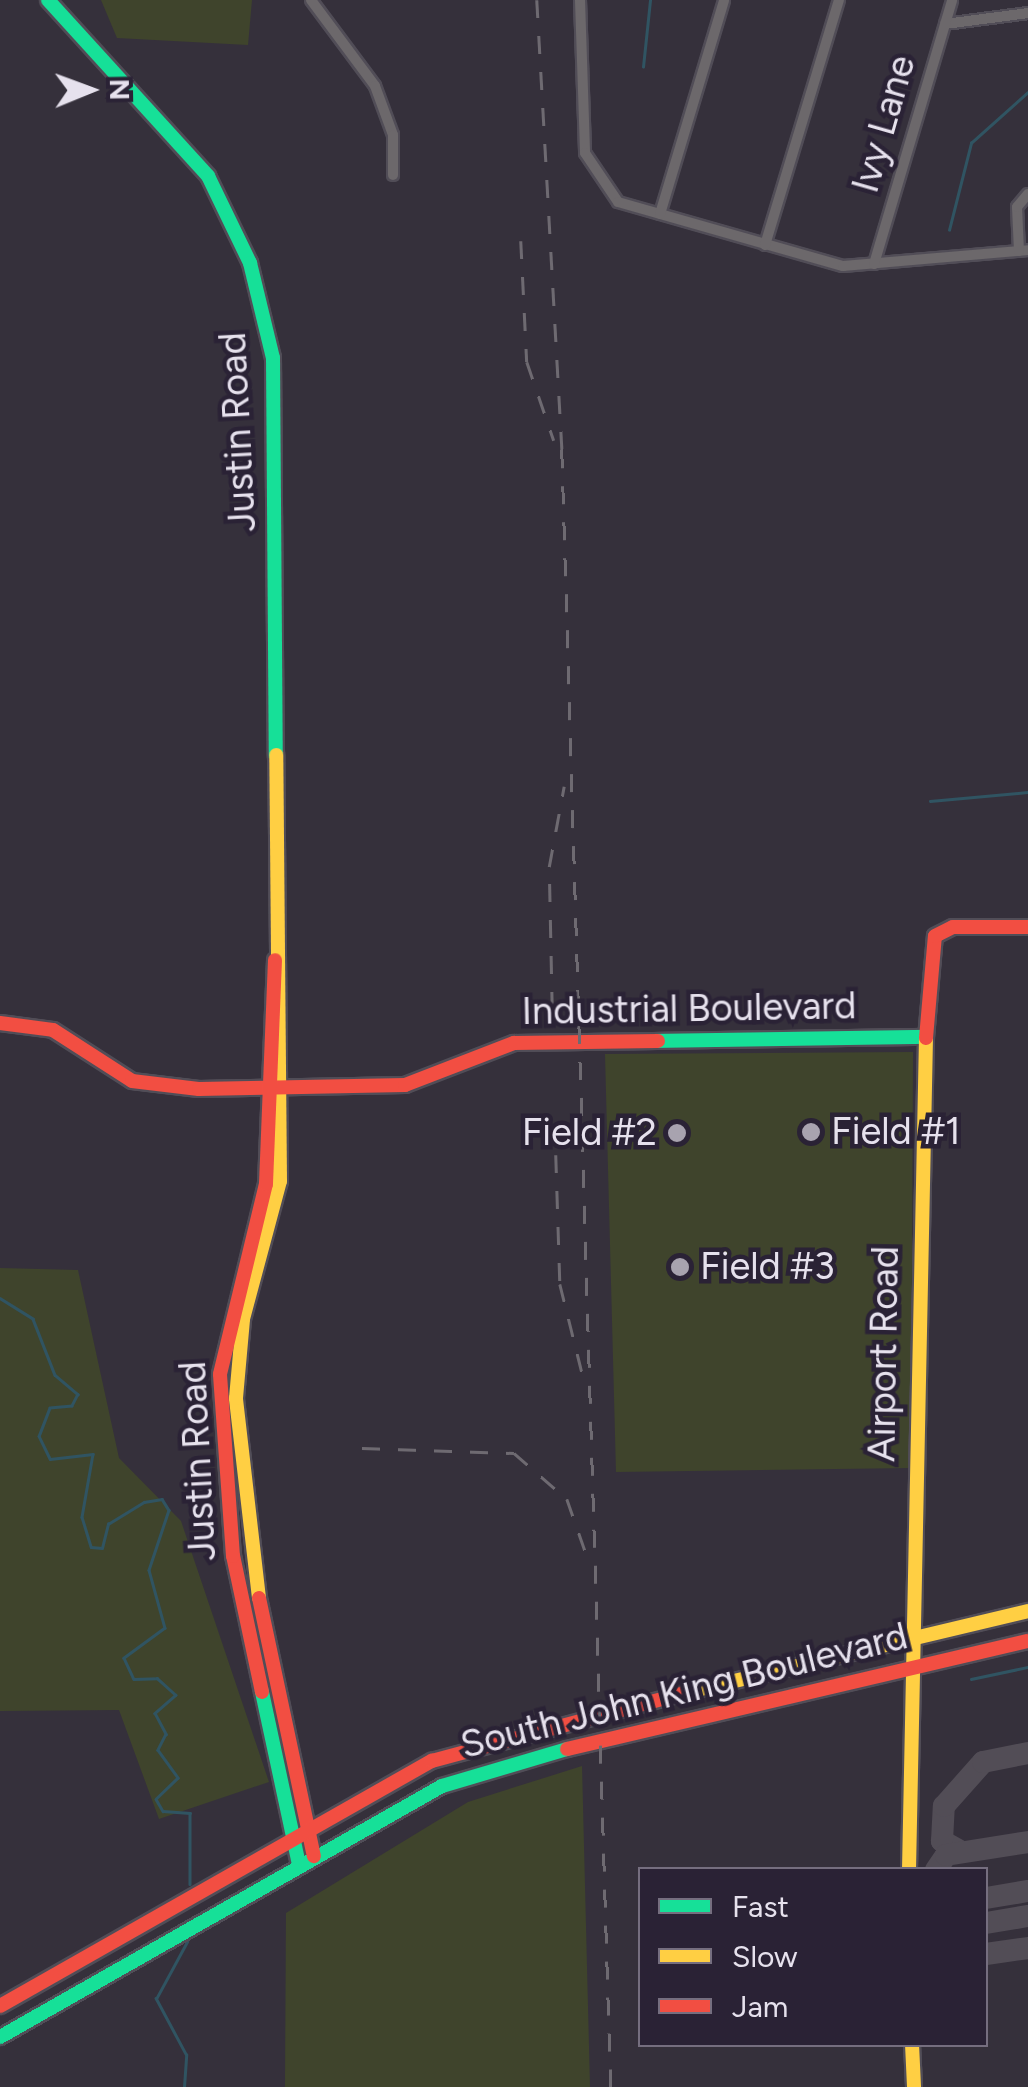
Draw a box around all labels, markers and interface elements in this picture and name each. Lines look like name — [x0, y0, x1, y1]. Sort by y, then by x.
north arrow — [40, 40, 140, 140]
street label: Ivy Lane — [843, 50, 925, 198]
text: N — [103, 78, 137, 101]
street label: Justin Road — [210, 331, 266, 533]
street label: Industrial Boulevard — [521, 983, 857, 1035]
place label: Field #1 — [831, 1109, 961, 1155]
place label: Field #2 — [522, 1110, 657, 1156]
marker: Field #1 — [800, 1121, 822, 1143]
marker: Field #2 — [666, 1122, 688, 1144]
place label: Field #3 — [700, 1244, 835, 1290]
street label: Airport Road — [859, 1246, 909, 1462]
marker: Field #3 — [669, 1256, 691, 1278]
street label: Justin Road — [170, 1360, 226, 1562]
street label: South John King Boulevard — [456, 1613, 912, 1769]
legend — [638, 1867, 988, 2047]
text: Fast — [732, 1888, 789, 1925]
text: Slow — [732, 1938, 798, 1975]
text: Jam — [732, 1988, 788, 2025]

